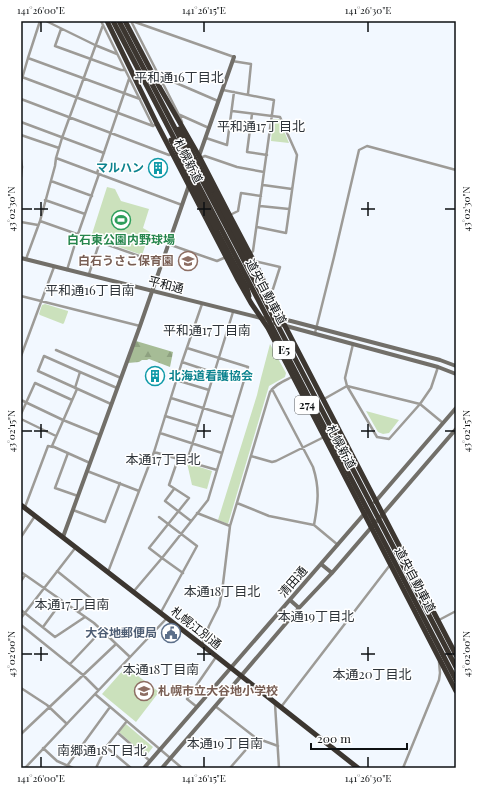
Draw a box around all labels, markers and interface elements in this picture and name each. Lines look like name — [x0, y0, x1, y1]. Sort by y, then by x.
text: 141°26'00"E — [17, 3, 65, 17]
text: 141°26'15"E — [182, 3, 226, 17]
text: 141°26'30"E — [345, 3, 391, 17]
district label: 平和通16丁目北 — [134, 68, 224, 85]
district label: 平和通17丁目北 — [217, 117, 305, 134]
street label: 札幌新道 — [171, 136, 207, 186]
building icon: マルハン — [147, 157, 169, 179]
place label: マルハン — [96, 159, 144, 175]
text: 43°02'30"N — [4, 187, 18, 231]
text: 43°02'30"N — [459, 187, 473, 231]
sports icon: 白石東公園内野球場 — [110, 209, 132, 231]
place label: 白石東公園内野球場 — [67, 231, 175, 247]
school or university icon: 白石うさこ保育園 — [177, 250, 199, 272]
place label: 白石うさこ保育園 — [78, 252, 174, 268]
street label: 道央自動車道 — [243, 256, 291, 327]
street label: 平和通 — [147, 272, 186, 296]
district label: 平和通16丁目南 — [45, 281, 135, 298]
district label: 平和通17丁目南 — [163, 321, 251, 338]
road number: E5 — [273, 341, 295, 359]
building icon: 北海道看護協会 — [144, 365, 166, 387]
place label: 北海道看護協会 — [169, 367, 253, 383]
road number: 274 — [295, 396, 319, 414]
text: 43°02'15"N — [4, 410, 18, 452]
text: 43°02'15"N — [459, 410, 473, 452]
street label: 札幌新道 — [324, 422, 360, 471]
district label: 本通17丁目北 — [125, 450, 201, 467]
street label: 道央自動車道 — [392, 544, 440, 615]
street label: 清田通 — [274, 563, 310, 600]
district label: 本通18丁目北 — [184, 582, 260, 599]
district label: 本通17丁目南 — [34, 595, 110, 612]
street label: 札幌江別通 — [168, 602, 225, 652]
district label: 本通19丁目北 — [278, 607, 354, 624]
public building icon: 大谷地郵便局 — [160, 622, 182, 644]
place label: 大谷地郵便局 — [85, 624, 157, 640]
text: 43°02'00"N — [4, 631, 18, 677]
text: 43°02'00"N — [459, 631, 473, 677]
district label: 本通18丁目南 — [123, 660, 199, 677]
district label: 本通20丁目北 — [332, 665, 412, 682]
school or university icon: 札幌市立大谷地小学校 — [133, 680, 155, 702]
place label: 札幌市立大谷地小学校 — [158, 682, 278, 698]
scale bar — [311, 725, 407, 751]
text: 200 m — [317, 730, 351, 746]
district label: 本通19丁目南 — [187, 734, 263, 751]
district label: 南郷通18丁目北 — [57, 741, 147, 758]
text: 141°26'00"E — [17, 771, 65, 785]
text: 141°26'15"E — [182, 771, 226, 785]
text: 141°26'30"E — [345, 771, 391, 785]

